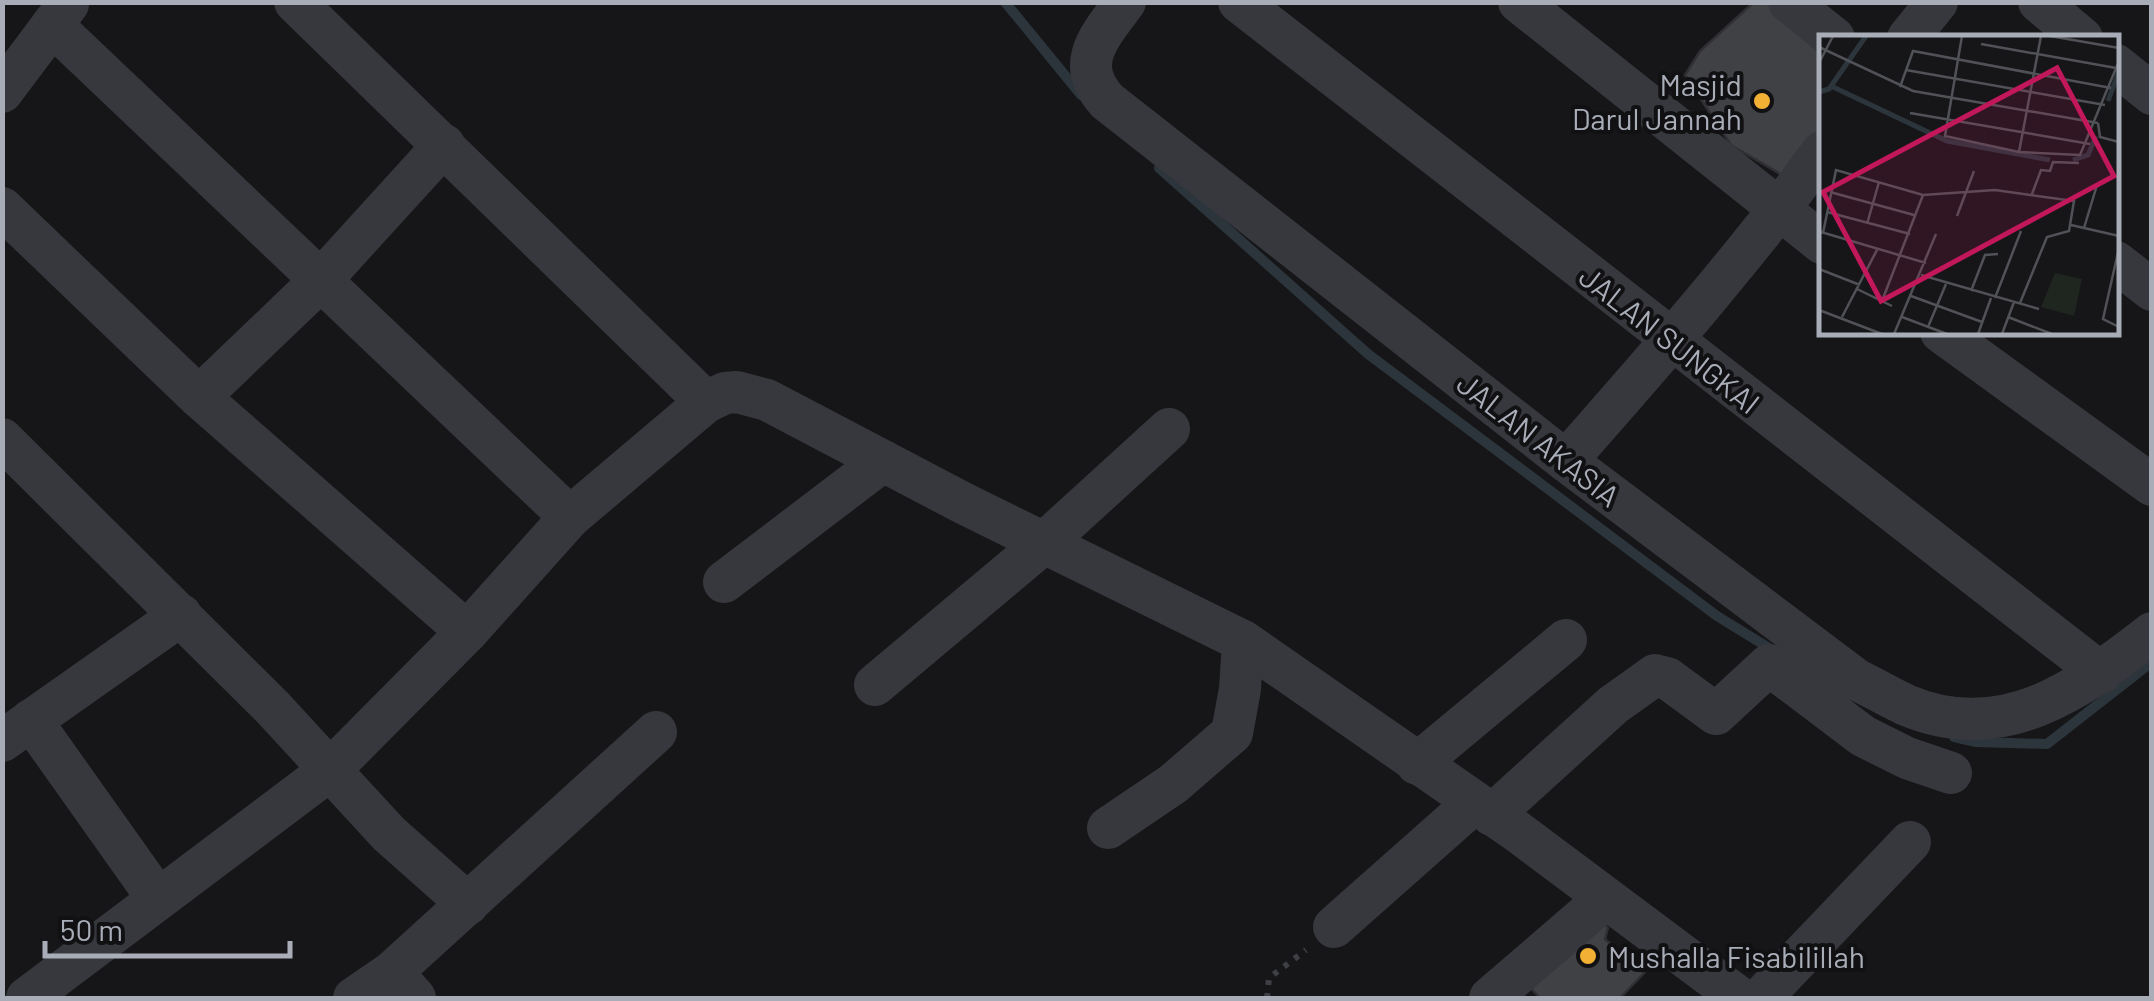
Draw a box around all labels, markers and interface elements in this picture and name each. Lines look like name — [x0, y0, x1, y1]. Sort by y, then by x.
inset map — [1819, 35, 2119, 335]
place label: Masjid Darul Jannah — [1572, 66, 1742, 136]
marker: Masjid Darul Jannah — [1751, 90, 1773, 112]
street label: JALAN SUNGKAI — [1573, 257, 1767, 421]
street label: JALAN AKASIA — [1451, 364, 1627, 514]
scale bar — [45, 896, 290, 958]
text: 50 m — [60, 911, 123, 947]
place label: Mushalla Fisabilillah — [1608, 938, 1865, 974]
marker: Mushalla Fisabilillah — [1577, 945, 1599, 967]

